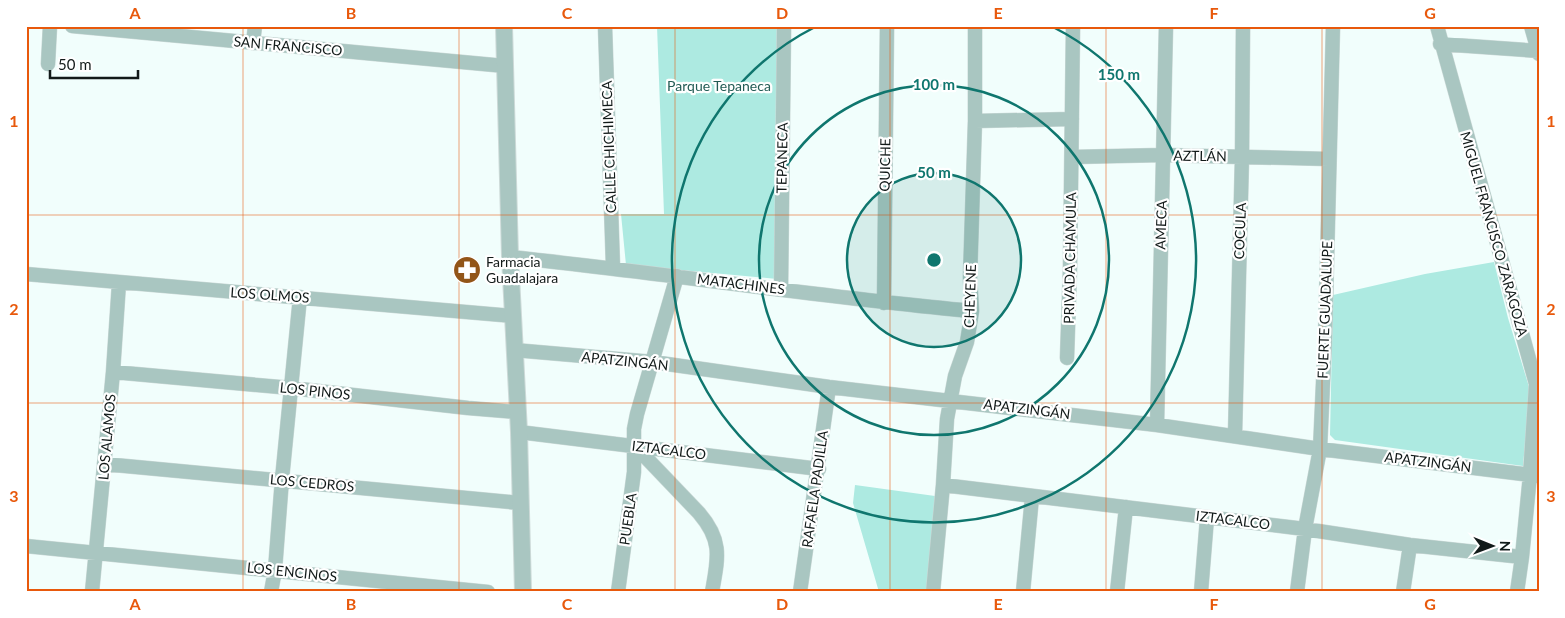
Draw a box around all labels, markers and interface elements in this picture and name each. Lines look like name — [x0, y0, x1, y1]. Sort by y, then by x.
text: A — [128, 3, 141, 22]
text: B — [346, 3, 356, 22]
text: C — [562, 3, 573, 22]
text: D — [776, 3, 788, 22]
text: E — [993, 3, 1003, 22]
text: F — [1209, 3, 1219, 22]
text: G — [1424, 3, 1436, 22]
street label: SAN FRANCISCO — [233, 32, 343, 59]
scale bar — [50, 48, 138, 80]
text: 50 m — [58, 55, 92, 73]
text: 150 m — [1098, 65, 1140, 83]
text: 100 m — [913, 75, 955, 93]
park label: Parque Tepaneca — [667, 77, 771, 94]
street label: CALLE CHICHIMECA — [598, 80, 619, 214]
text: 1 — [9, 111, 19, 130]
text: 1 — [1546, 111, 1556, 130]
street label: TEPANECA — [772, 122, 791, 194]
street label: MIGUEL FRANCISCO ZARAGOZA — [1457, 129, 1532, 339]
street label: QUICHE — [876, 138, 893, 192]
street label: AZTLÁN — [1173, 147, 1227, 164]
text: 50 m — [917, 163, 951, 181]
street label: PRIVADA CHAMULA — [1060, 191, 1079, 324]
street label: AMECA — [1151, 200, 1170, 250]
street label: COCULA — [1230, 202, 1249, 260]
street label: FUERTE GUADALUPE — [1314, 241, 1335, 379]
centre of rings — [925, 251, 943, 269]
place label: Farmacia Guadalajara — [486, 253, 558, 286]
pharmacy icon: Farmacia Guadalajara — [452, 255, 482, 285]
street label: CHEYENE — [960, 264, 979, 328]
street label: MATACHINES — [696, 270, 786, 297]
street label: LOS OLMOS — [230, 283, 310, 306]
text: 2 — [9, 299, 19, 318]
text: 2 — [1546, 299, 1556, 318]
street label: APATZINGÁN — [581, 347, 669, 374]
street label: LOS PINOS — [279, 378, 351, 403]
street label: LOS ALAMOS — [94, 393, 119, 481]
street label: APATZINGÁN — [983, 395, 1071, 422]
street label: RAFAELA PADILLA — [798, 429, 831, 549]
street label: IZTACALCO — [631, 437, 707, 462]
street label: APATZINGÁN — [1384, 448, 1472, 475]
street label: LOS CEDROS — [269, 470, 355, 495]
text: 3 — [9, 486, 19, 505]
text: 3 — [1546, 486, 1556, 505]
street label: PUEBLA — [615, 491, 640, 546]
street label: IZTACALCO — [1195, 507, 1271, 532]
north arrow — [1468, 520, 1518, 570]
text: N — [1497, 541, 1514, 552]
street label: LOS ENCINOS — [246, 558, 338, 585]
text: A — [128, 594, 141, 613]
text: B — [346, 594, 356, 613]
text: C — [562, 594, 573, 613]
text: D — [776, 594, 788, 613]
text: E — [993, 594, 1003, 613]
text: F — [1209, 594, 1219, 613]
text: G — [1424, 594, 1436, 613]

